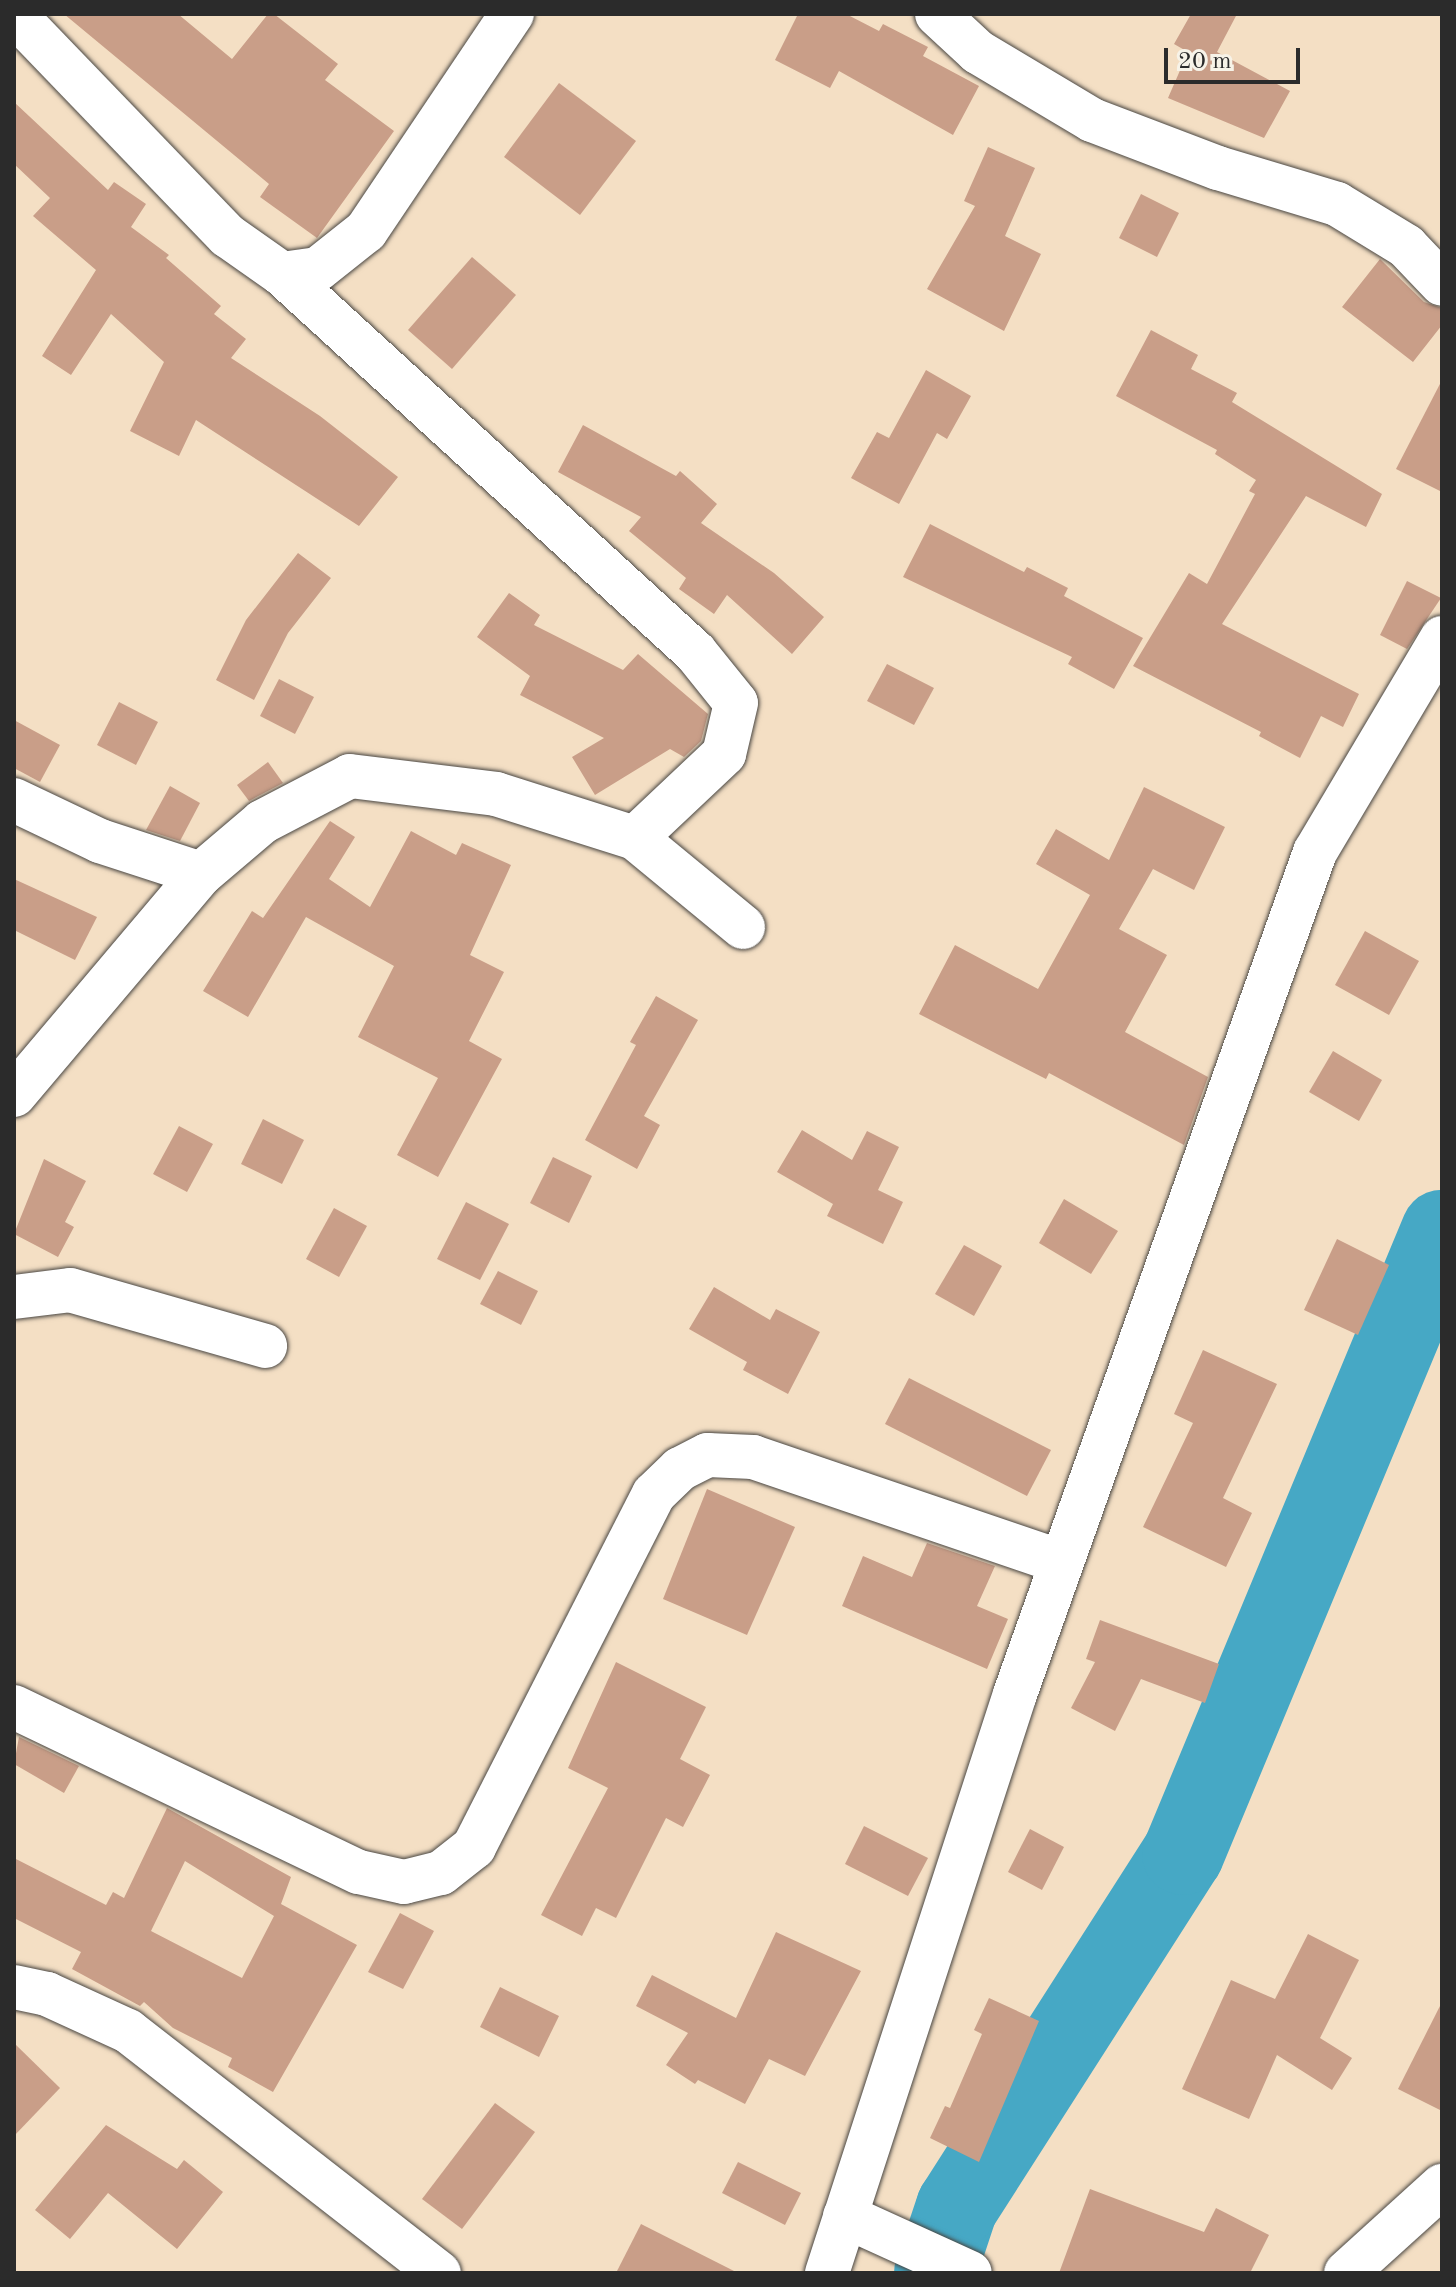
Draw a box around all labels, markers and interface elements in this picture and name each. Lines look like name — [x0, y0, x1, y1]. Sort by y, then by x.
scale bar — [1168, 32, 1304, 82]
text: 20 m — [1178, 50, 1232, 74]

